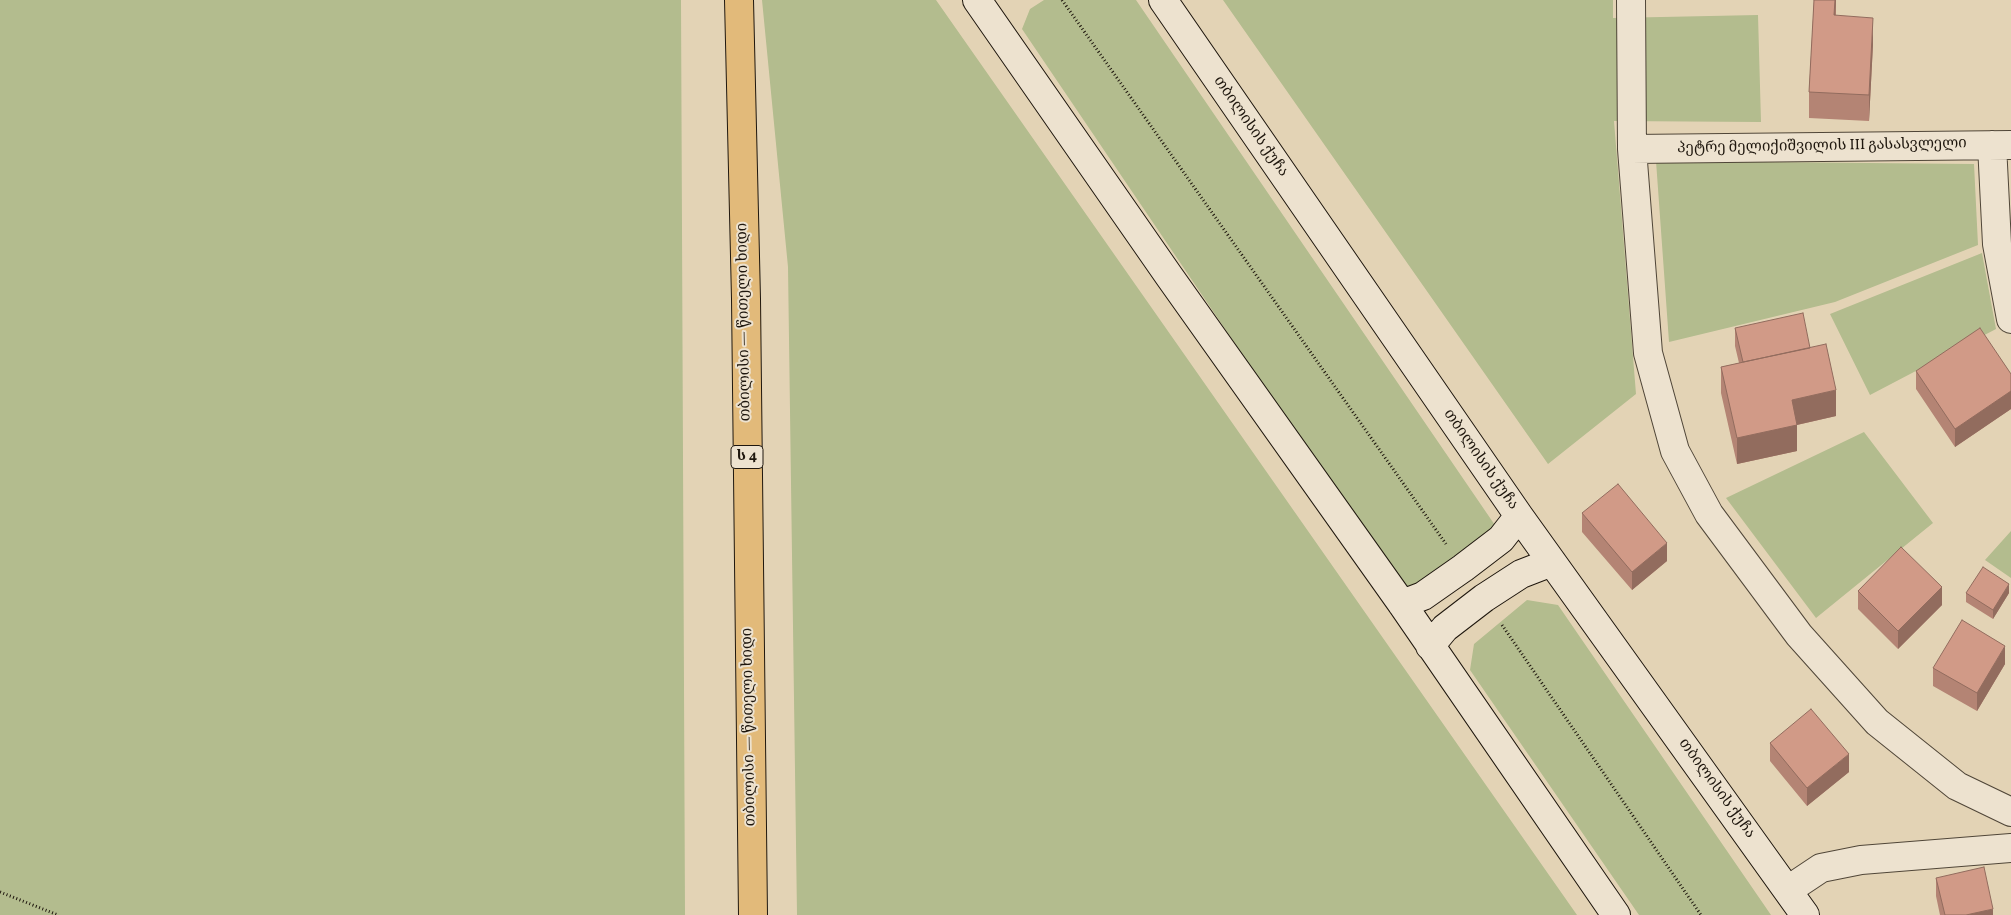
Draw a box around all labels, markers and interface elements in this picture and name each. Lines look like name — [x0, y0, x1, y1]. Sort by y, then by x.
street label: თბილისის ქუჩა — [1209, 73, 1291, 181]
street label: პეტრე მელიქიშვილის III გასასვლელი — [1677, 135, 1967, 159]
street label: თბილისი — წითელი ხიდი — [734, 223, 756, 421]
street label: თბილისის ქუჩა — [1439, 406, 1521, 514]
road number: ს 4 — [731, 446, 763, 468]
street label: თბილისი — წითელი ხიდი — [739, 628, 761, 826]
street label: თბილისის ქუჩა — [1674, 736, 1758, 842]

